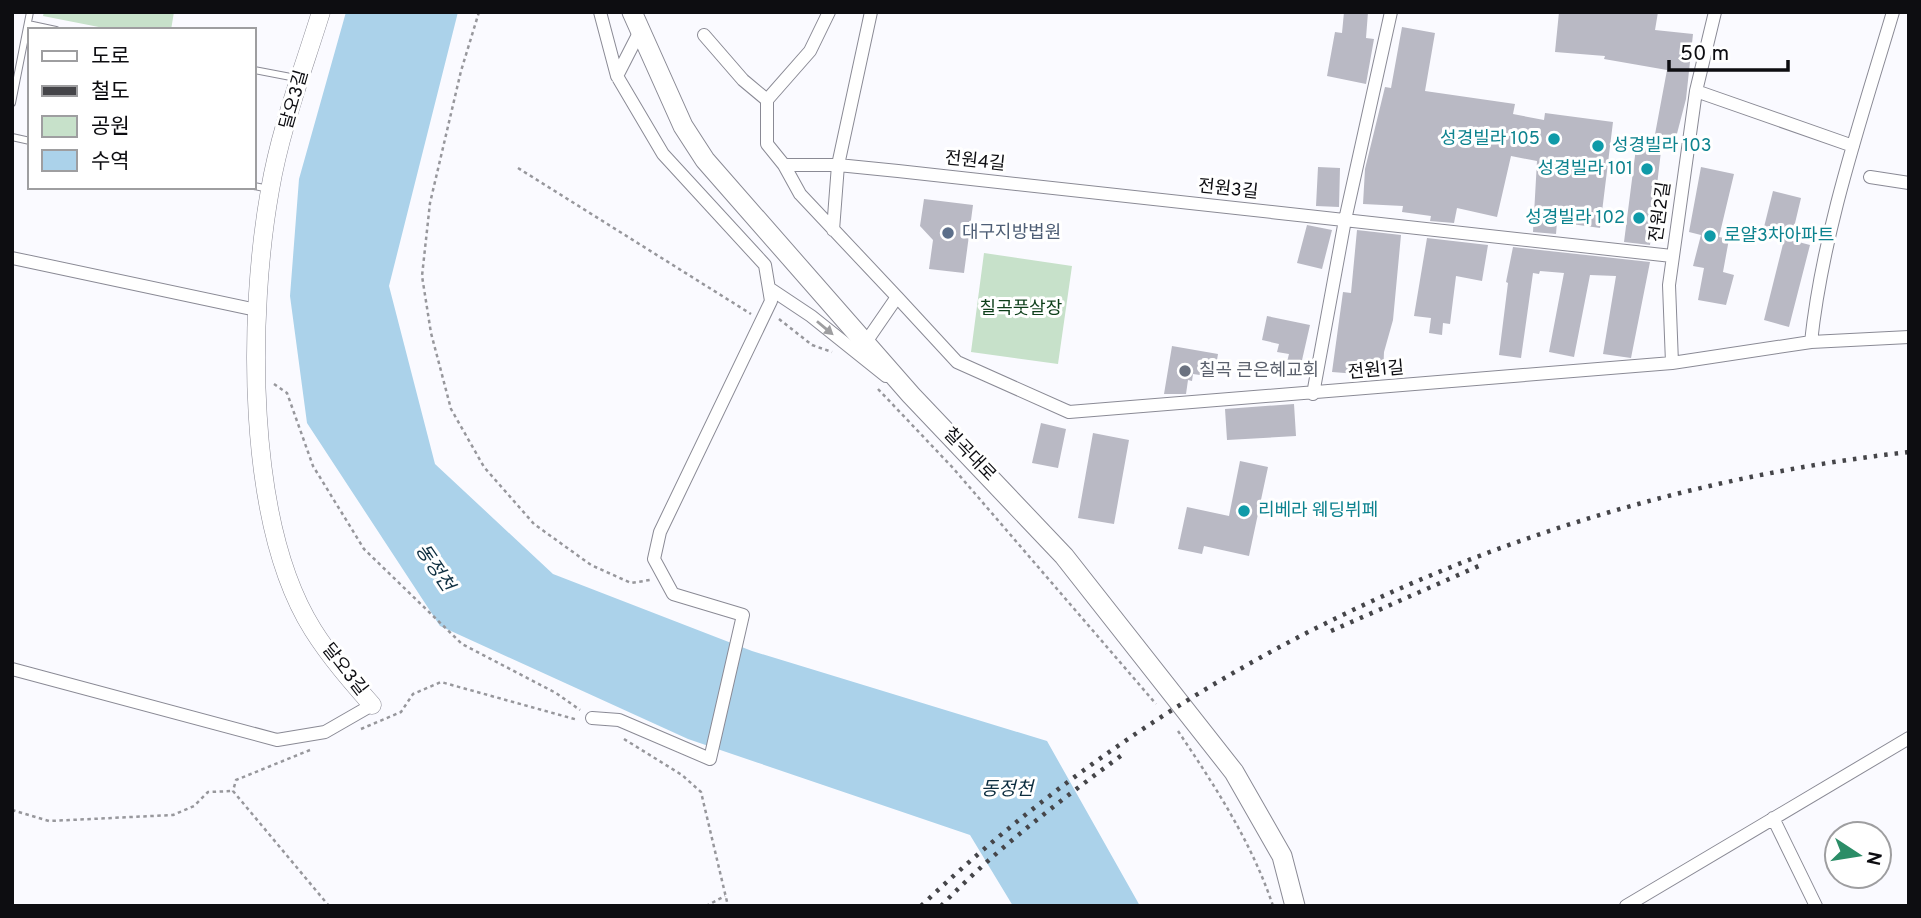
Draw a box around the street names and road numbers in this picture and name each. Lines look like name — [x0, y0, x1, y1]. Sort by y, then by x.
street label: 달오3길 — [276, 68, 314, 132]
street label: 전원4길 — [944, 147, 1006, 177]
street label: 전원3길 — [1197, 175, 1259, 205]
street label: 전원2길 — [1645, 180, 1677, 244]
street label: 전원1길 — [1347, 357, 1405, 385]
street label: 칠곡대로 — [938, 423, 1000, 487]
street label: 달오3길 — [316, 639, 372, 701]

